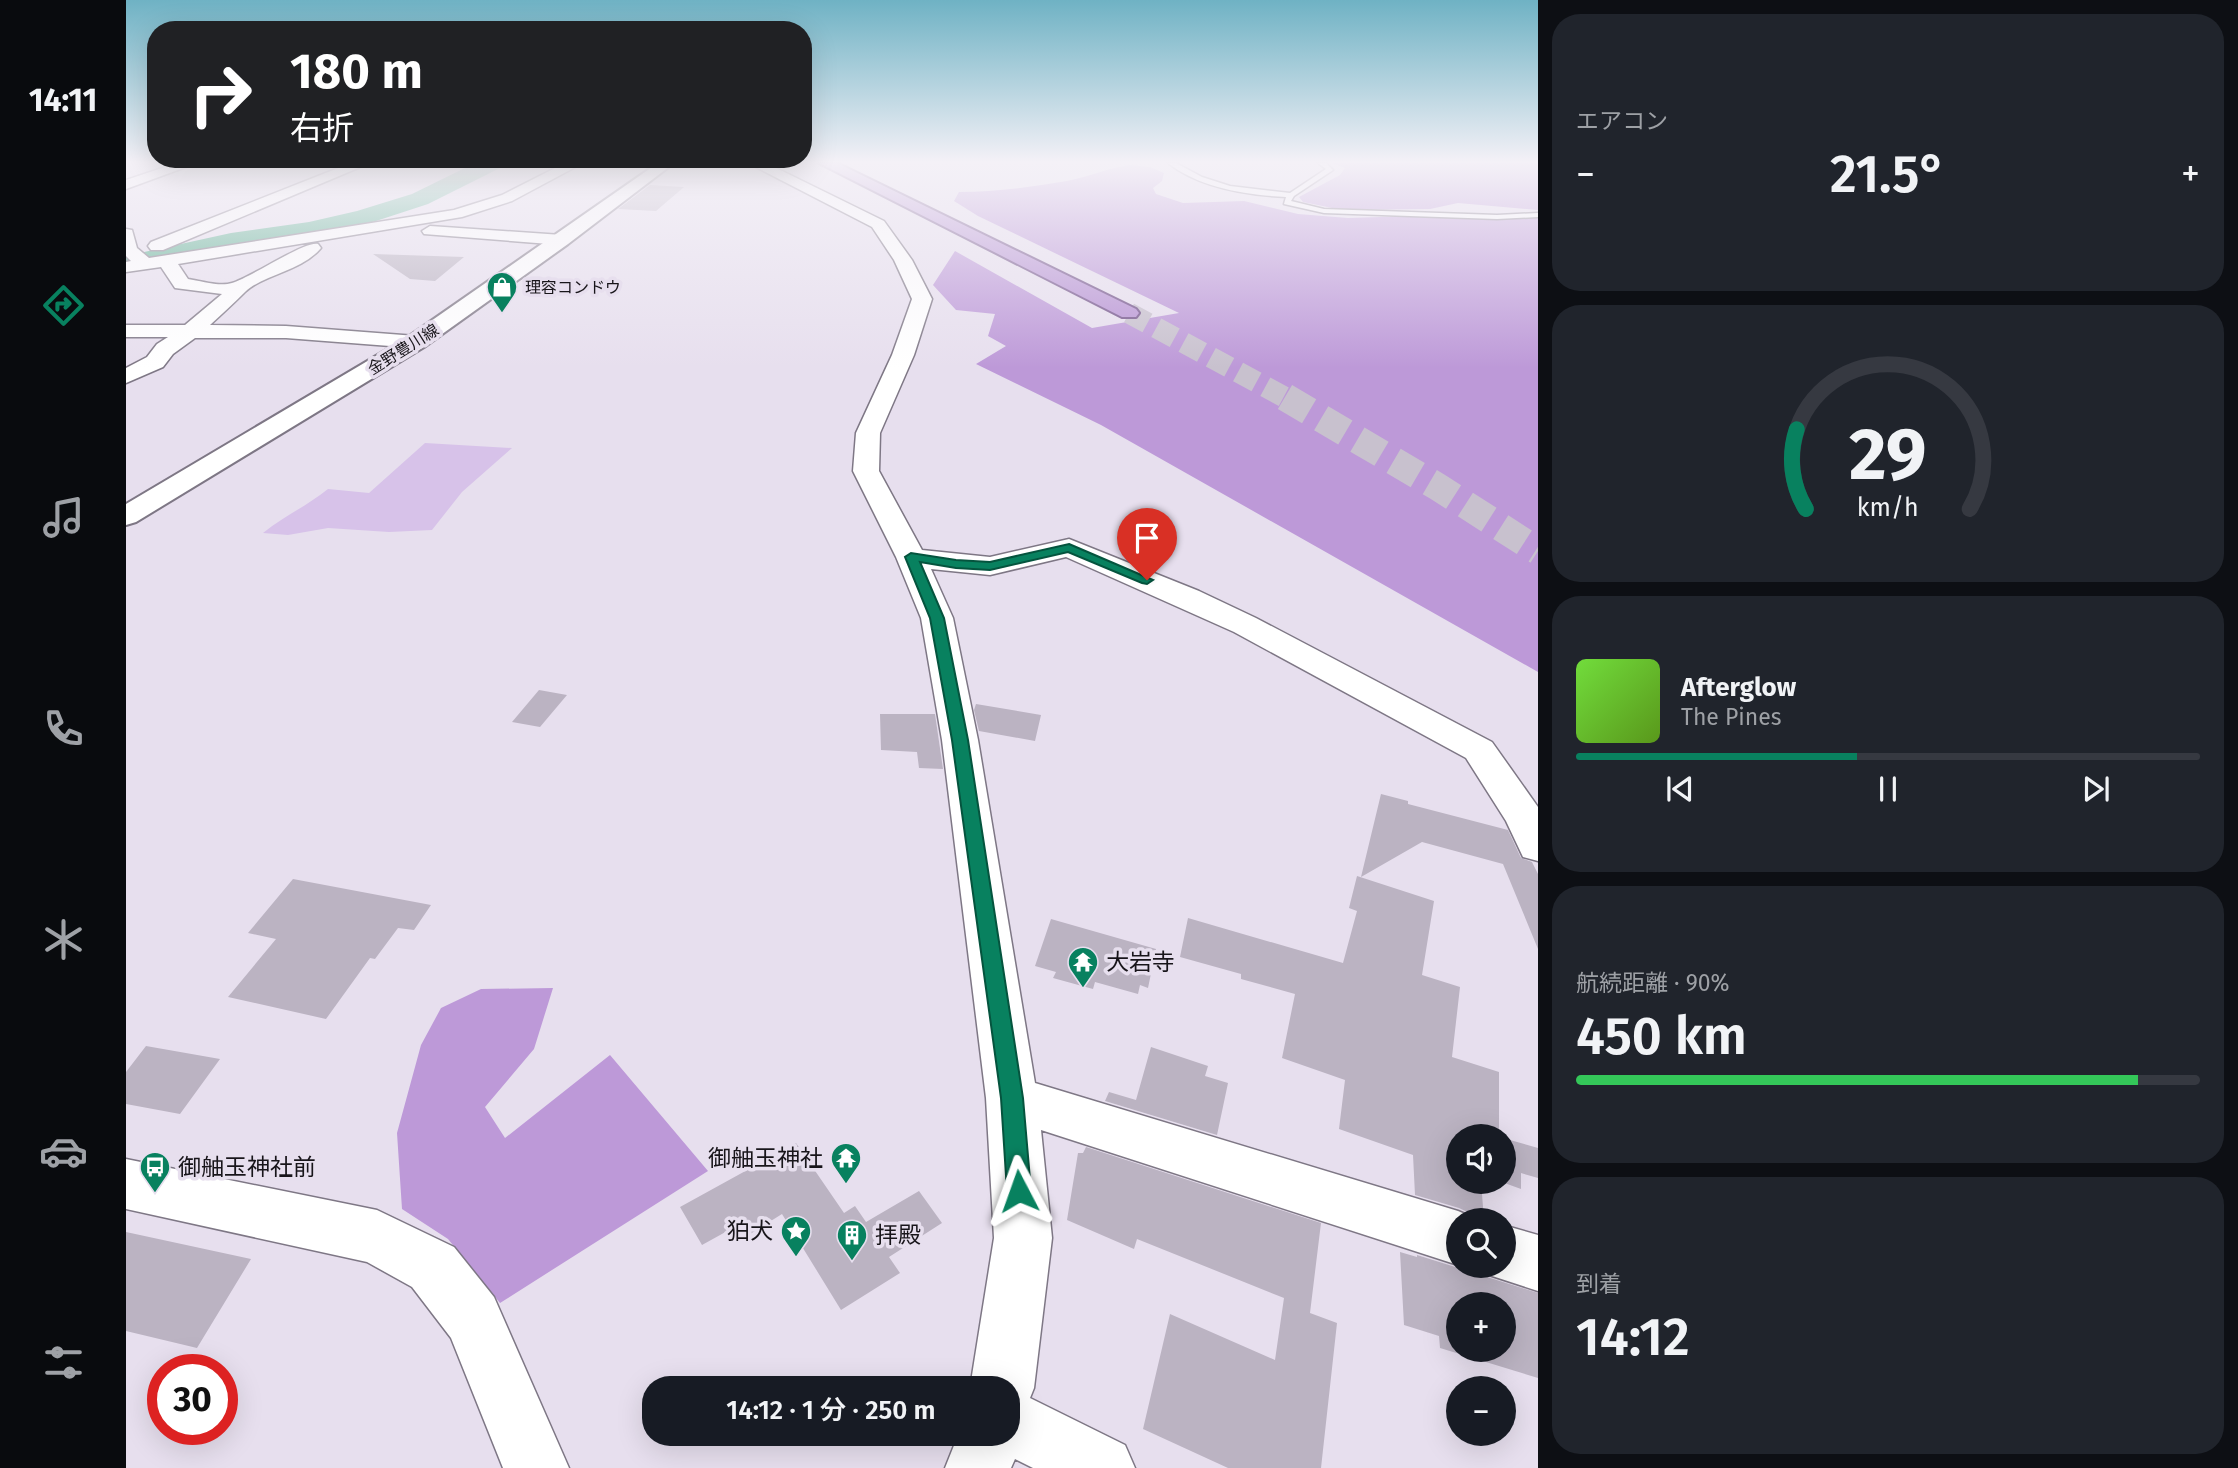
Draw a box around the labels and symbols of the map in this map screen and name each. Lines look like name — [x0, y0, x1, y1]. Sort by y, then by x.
shop icon: 理容コンドウ — [485, 270, 519, 314]
place label: 理容コンドウ — [525, 278, 621, 297]
street label: 金野豊川線 — [364, 320, 442, 379]
pin — [1117, 508, 1177, 580]
temple icon: 大岩寺 — [1066, 945, 1100, 989]
place label: 大岩寺 — [1106, 948, 1175, 976]
temple icon: 御舳玉神社 — [829, 1141, 863, 1185]
place label: 御舳玉神社 — [708, 1144, 823, 1172]
bus stop icon: 御舳玉神社前 — [138, 1150, 172, 1194]
place label: 御舳玉神社前 — [178, 1153, 316, 1181]
position arrow — [982, 1154, 1056, 1228]
place icon: 狛犬 — [779, 1214, 813, 1258]
place label: 狛犬 — [727, 1217, 773, 1245]
building icon: 拝殿 — [835, 1218, 869, 1262]
place label: 拝殿 — [875, 1221, 921, 1249]
speed limit sign: 30 — [147, 1354, 238, 1445]

